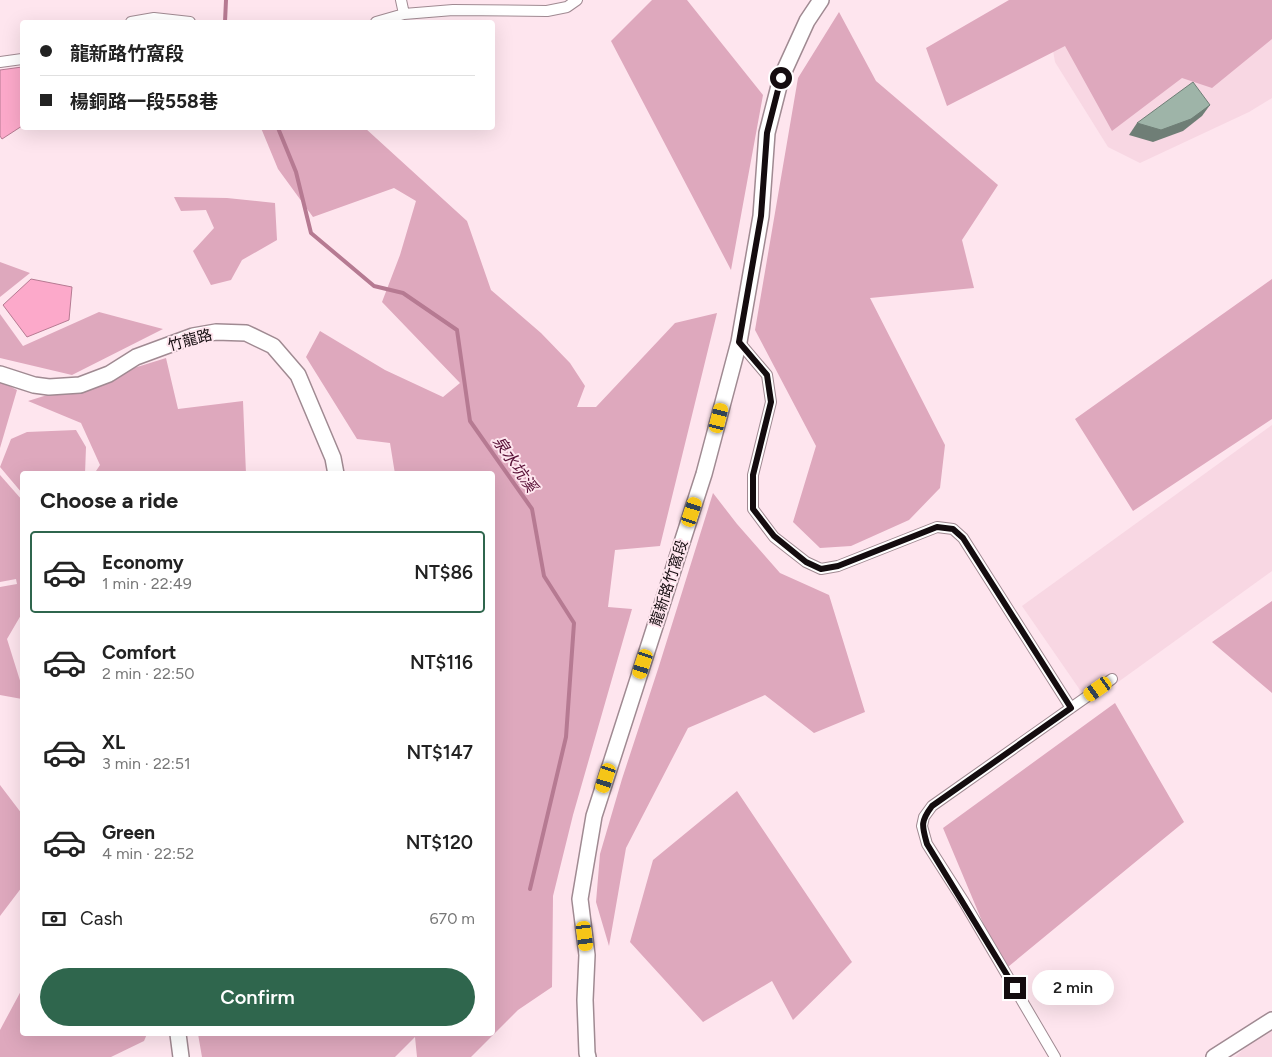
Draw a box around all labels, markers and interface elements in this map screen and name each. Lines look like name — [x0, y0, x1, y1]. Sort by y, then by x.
text: 龍新路竹窩段 — [70, 42, 184, 65]
route start — [770, 67, 792, 89]
text: 楊銅路一段558巷 — [70, 90, 218, 113]
street label: 竹龍路 — [166, 325, 214, 355]
car — [708, 402, 729, 434]
water label: 泉水坑溪 — [489, 432, 542, 497]
text: Choose a ride — [40, 487, 178, 514]
car — [680, 495, 703, 529]
street label: 龍新路竹窩段 — [647, 537, 691, 629]
icon: car — [42, 550, 87, 595]
text: Economy — [102, 551, 184, 574]
text: NT$86 — [414, 561, 473, 584]
text: 1 min · 22:49 — [102, 574, 192, 593]
icon: car — [42, 640, 87, 685]
text: Comfort — [102, 641, 177, 664]
car — [631, 647, 654, 681]
text: NT$116 — [410, 651, 473, 674]
text: 2 min · 22:50 — [102, 664, 195, 683]
car — [1081, 674, 1114, 704]
icon: car — [42, 730, 87, 775]
text: XL — [102, 731, 125, 754]
text: NT$147 — [407, 741, 473, 764]
text: 3 min · 22:51 — [102, 754, 191, 773]
car — [594, 761, 617, 795]
icon: car — [42, 820, 87, 865]
text: Green — [102, 821, 155, 844]
text: NT$120 — [406, 831, 473, 854]
text: 4 min · 22:52 — [102, 844, 194, 863]
icon: cash — [40, 905, 68, 933]
text: Cash — [80, 907, 123, 930]
text: 670 m — [430, 909, 475, 928]
car — [575, 920, 594, 952]
button: Confirm — [40, 968, 475, 1026]
callout: 2 min — [1032, 970, 1115, 1006]
route end — [1004, 977, 1026, 999]
text: 2 min — [1053, 978, 1093, 997]

